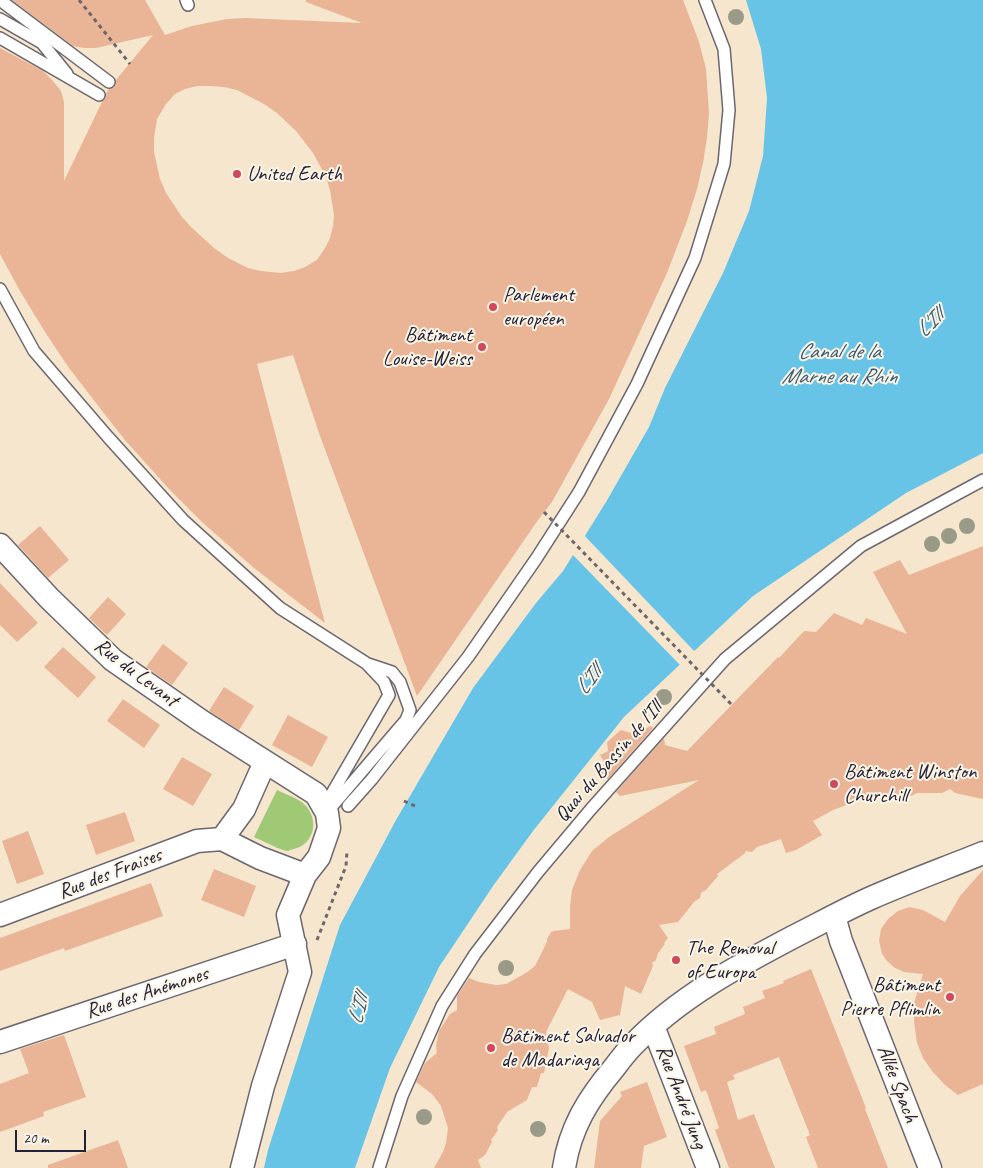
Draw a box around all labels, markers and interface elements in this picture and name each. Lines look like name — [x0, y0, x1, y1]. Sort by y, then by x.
place label: United Earth — [247, 161, 342, 187]
marker: United Earth — [231, 168, 243, 180]
place label: Parlement européen — [503, 282, 574, 332]
marker: Parlement européen — [487, 301, 499, 313]
water label: L'Ill — [911, 305, 949, 343]
place label: Bâtiment Louise-Weiss — [383, 322, 472, 372]
water label: Canal de la Marne au Rhin — [782, 339, 896, 391]
marker: Bâtiment Louise-Weiss — [476, 341, 488, 353]
street label: Rue du Levant — [89, 633, 183, 713]
water label: L'Ill — [570, 662, 608, 700]
street label: Quai du Bassin de l'Ill — [550, 697, 668, 827]
place label: Bâtiment Winston Churchill — [844, 759, 976, 809]
marker: Bâtiment Winston Churchill — [828, 778, 840, 790]
street label: Rue des Fraises — [55, 843, 165, 905]
place label: The Removal of Europa — [686, 935, 774, 985]
marker: The Removal of Europa — [670, 954, 682, 966]
street label: Rue des Anémones — [83, 961, 211, 1025]
place label: Bâtiment Pierre Pflimlin — [840, 972, 940, 1022]
marker: Bâtiment Pierre Pflimlin — [944, 991, 956, 1003]
water label: L'Ill — [343, 993, 375, 1027]
place label: Bâtiment Salvador de Madariaga — [501, 1023, 635, 1073]
marker: Bâtiment Salvador de Madariaga — [485, 1042, 497, 1054]
street label: Rue André Jung — [650, 1042, 712, 1152]
street label: Allée Spach — [871, 1042, 923, 1126]
scale bar — [18, 1120, 89, 1152]
text: 20 m — [23, 1129, 49, 1148]

